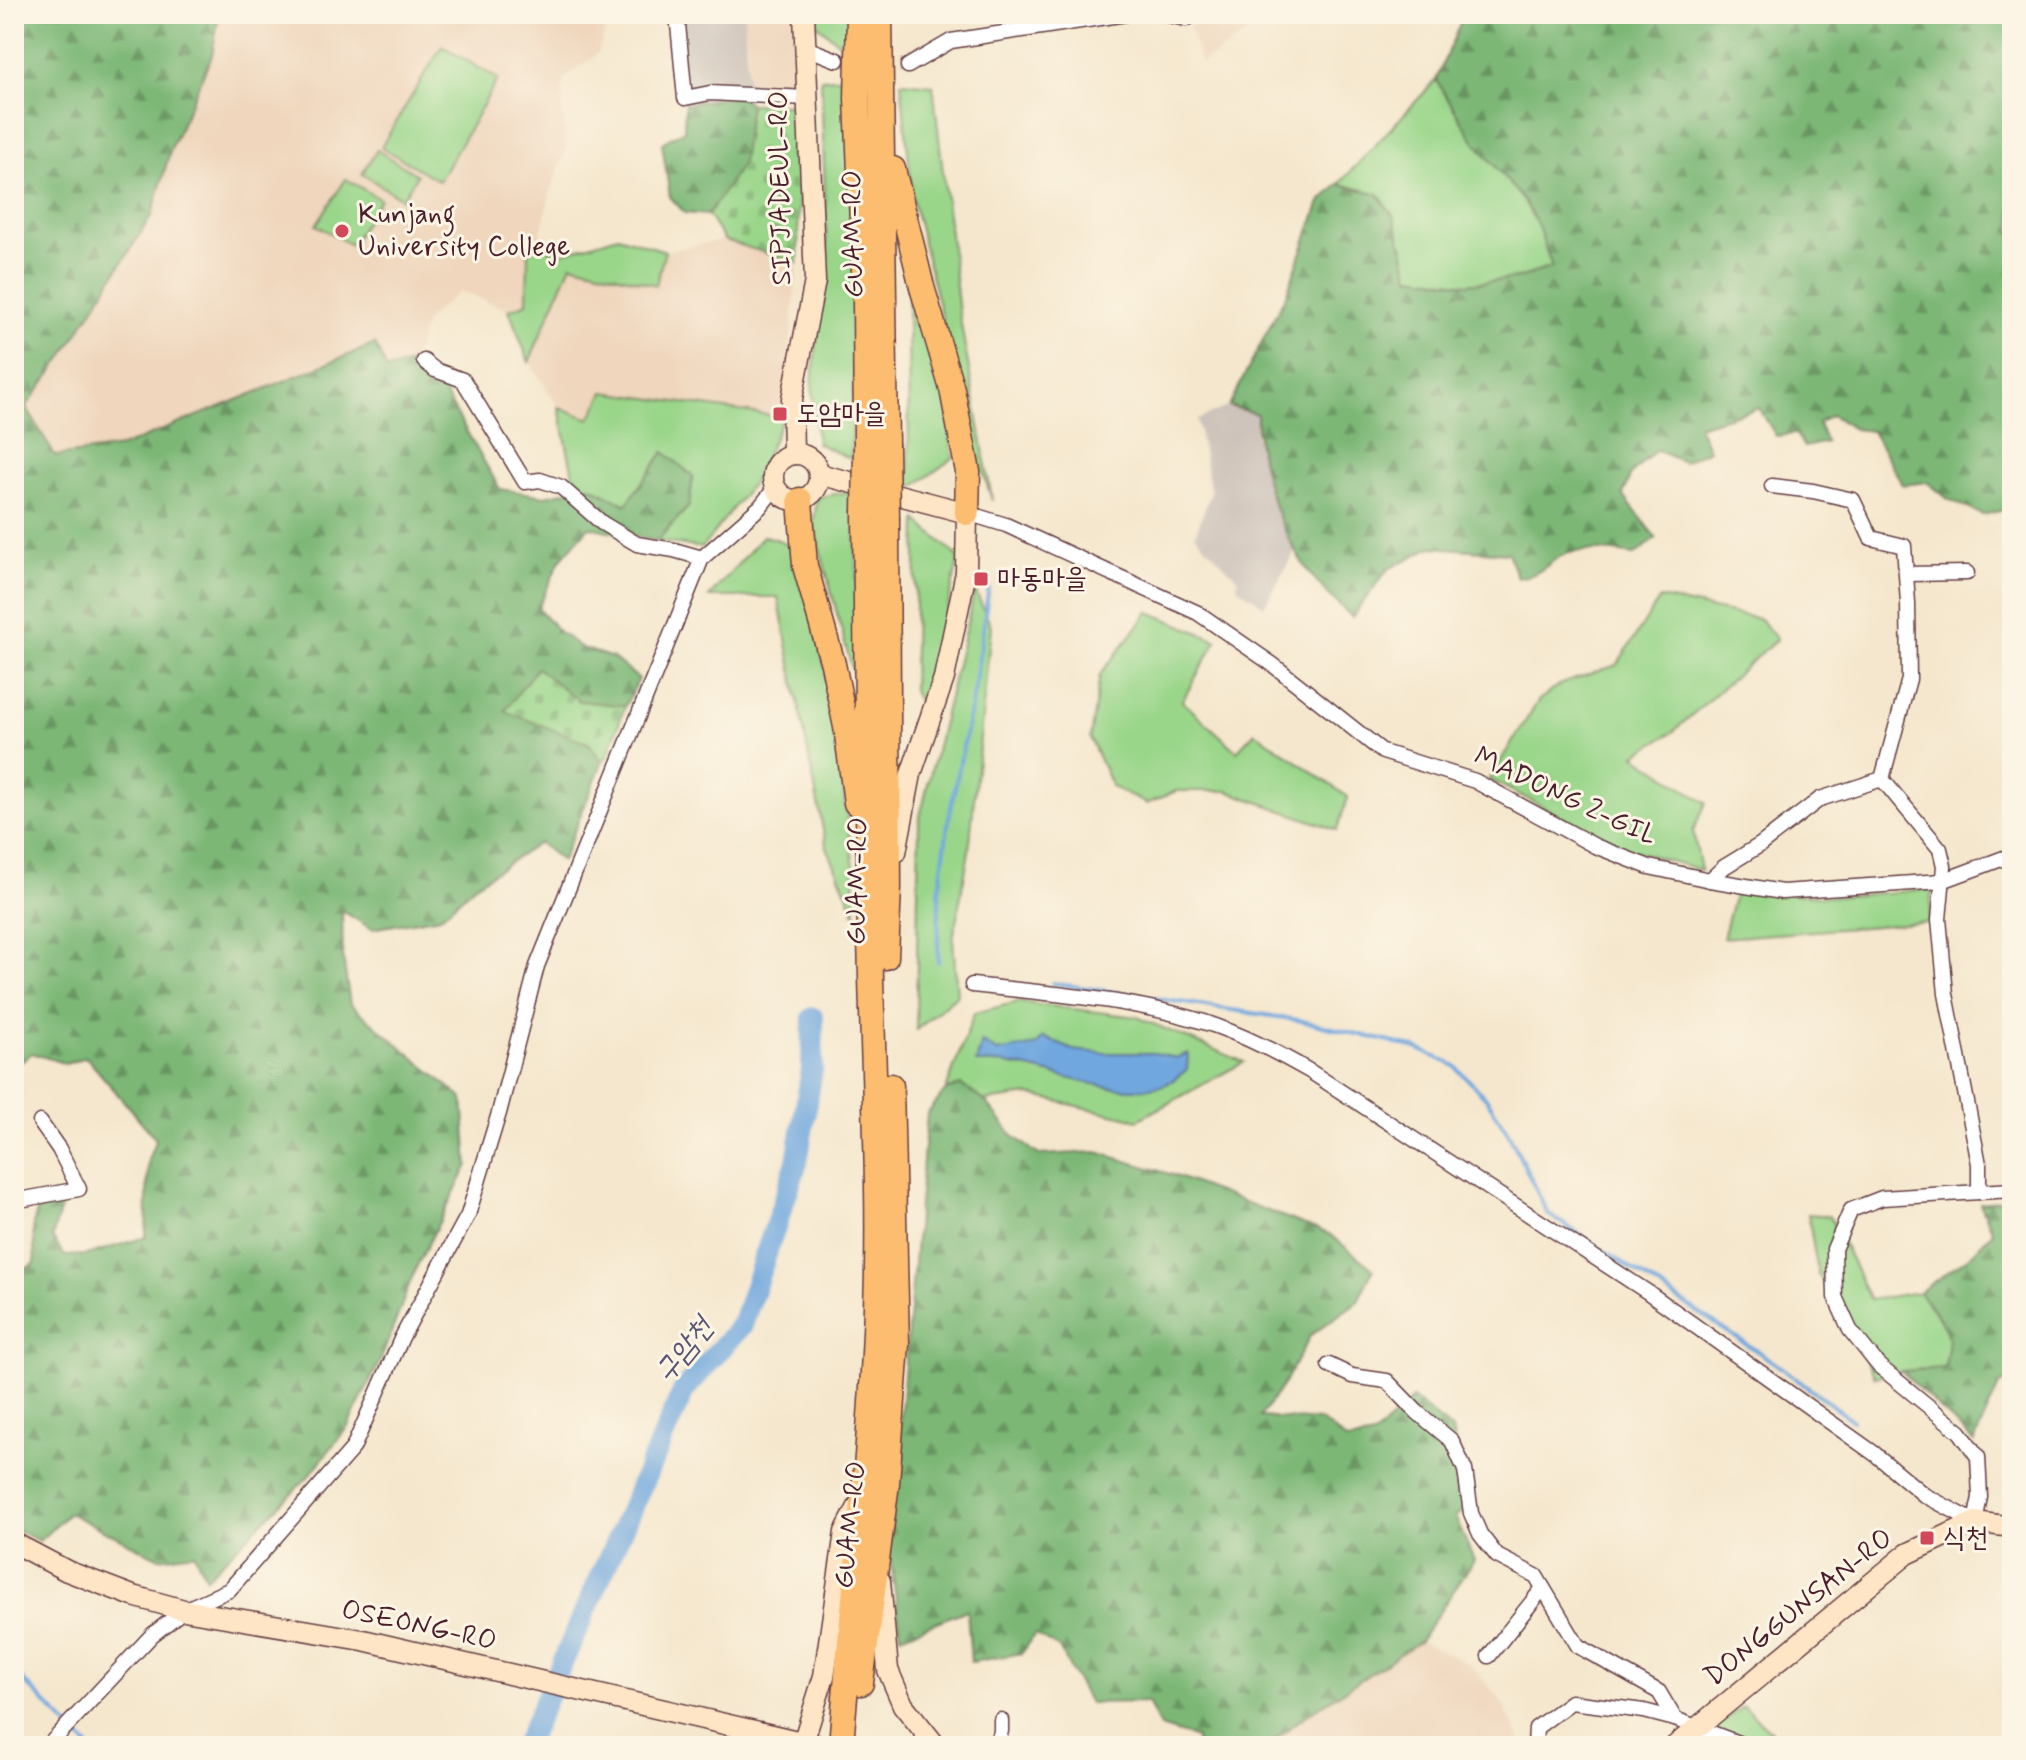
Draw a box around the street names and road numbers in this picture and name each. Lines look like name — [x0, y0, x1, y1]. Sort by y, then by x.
street label: SIPJADEUL-RO — [761, 90, 801, 286]
street label: GUAM-RO — [834, 170, 874, 298]
street label: MADONG 2-GIL — [1468, 738, 1662, 856]
street label: GUAM-RO — [838, 817, 878, 945]
street label: GUAM-RO — [826, 1459, 876, 1591]
street label: DONGGUNSAN-RO — [1697, 1520, 1901, 1696]
street label: OSEONG-RO — [338, 1592, 500, 1660]

